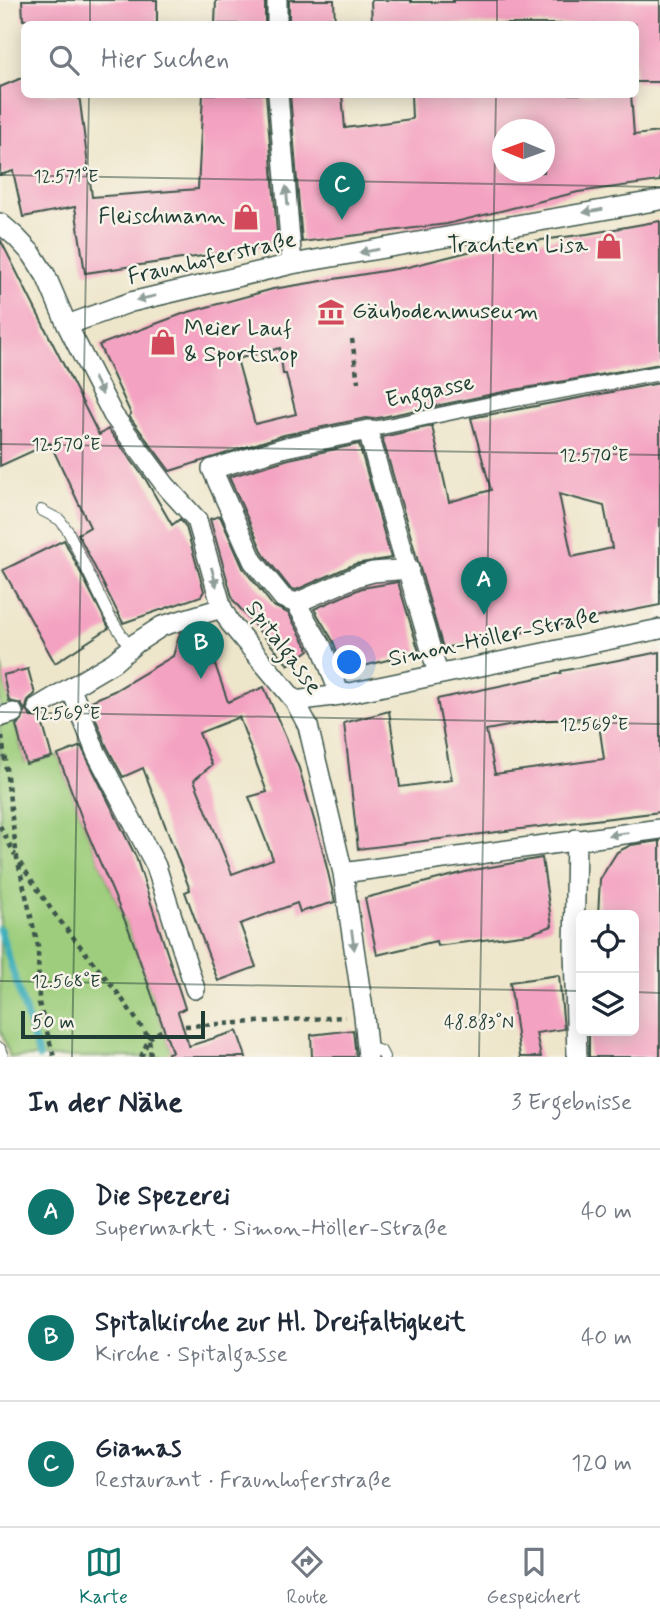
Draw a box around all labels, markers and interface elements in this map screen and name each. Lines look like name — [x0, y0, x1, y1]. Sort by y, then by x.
search box — [21, 21, 639, 98]
icon: search — [45, 41, 83, 79]
text: Hier suchen — [101, 43, 229, 77]
north arrow — [492, 119, 555, 182]
pin: C — [319, 162, 365, 220]
text: 12.571°E — [33, 165, 99, 189]
one-way arrow — [281, 185, 292, 207]
place label: Fleischmann — [98, 202, 225, 232]
shop icon: Fleischmann — [231, 202, 261, 232]
one-way arrow — [582, 206, 604, 217]
street label: Fraunhoferstraße — [125, 225, 299, 293]
place label: Trachten Lisa — [447, 231, 588, 261]
shop icon: Trachten Lisa — [594, 231, 624, 261]
one-way arrow — [358, 246, 380, 257]
one-way arrow — [135, 293, 157, 304]
museum icon: Gäubodenmuseum — [316, 297, 346, 327]
place label: Gäubodenmuseum — [352, 297, 539, 327]
place label: Meier Lauf & Sportshop — [184, 314, 299, 370]
shop icon: Meier Lauf & Sportshop — [148, 327, 178, 357]
street label: Enggasse — [383, 368, 478, 418]
one-way arrow — [93, 376, 104, 396]
text: 12.570°E — [31, 433, 101, 457]
text: 12.570°E — [559, 444, 629, 468]
pin: A — [461, 557, 507, 615]
one-way arrow — [209, 567, 220, 589]
street label: Spitalgasse — [236, 595, 328, 702]
street label: Simon-Höller-Straße — [386, 601, 602, 675]
pin: B — [178, 621, 224, 679]
your location — [332, 645, 366, 679]
text: 12.569°E — [32, 702, 100, 726]
text: 12.569°E — [560, 713, 628, 737]
one-way arrow — [607, 828, 629, 839]
map controls — [576, 910, 639, 1036]
button: locate — [576, 910, 639, 973]
one-way arrow — [348, 929, 359, 951]
text: 12.568°E — [32, 970, 100, 994]
button: layers — [576, 973, 639, 1036]
scale bar — [21, 1008, 205, 1040]
text: 50 m — [32, 1010, 75, 1035]
text: 48.883°N — [444, 1011, 514, 1035]
text: In der Nähe — [28, 1083, 183, 1122]
text: 3 Ergebnisse — [511, 1088, 632, 1118]
text: Die Spezerei — [95, 1180, 230, 1214]
text: A — [43, 1197, 59, 1227]
text: 40 m — [581, 1197, 632, 1227]
text: Supermarkt · Simon-Höller-Straße — [95, 1214, 447, 1244]
text: Spitalkirche zur Hl. Dreifaltigkeit — [95, 1306, 466, 1340]
text: B — [44, 1323, 58, 1353]
text: 40 m — [581, 1323, 632, 1353]
text: Kirche · Spitalgasse — [95, 1340, 288, 1370]
text: Giamas — [95, 1432, 181, 1466]
text: C — [43, 1449, 59, 1479]
text: 120 m — [571, 1449, 632, 1479]
text: Restaurant · Fraunhoferstraße — [95, 1466, 391, 1496]
tab: Karte — [79, 1543, 128, 1610]
tab: Route — [287, 1543, 328, 1610]
tab: Gespeichert — [487, 1543, 581, 1610]

